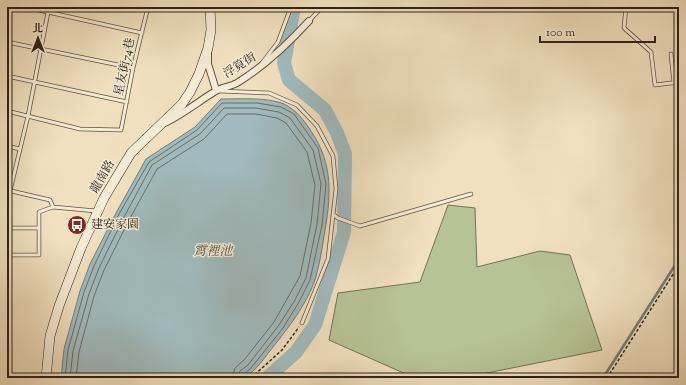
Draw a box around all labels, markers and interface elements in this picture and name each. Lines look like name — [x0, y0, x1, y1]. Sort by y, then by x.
north arrow — [18, 18, 58, 58]
scale bar — [540, 18, 655, 44]
text: 北 — [33, 21, 44, 37]
text: 100 m — [546, 24, 575, 42]
street label: 星友街74巷 — [110, 36, 140, 98]
street label: 浮筧街 — [220, 48, 261, 83]
street label: 龍南路 — [86, 157, 120, 197]
bus stop icon: 建安家園 — [66, 214, 88, 236]
place label: 建安家園 — [91, 216, 139, 234]
water label: 霄裡池 — [193, 243, 234, 261]

